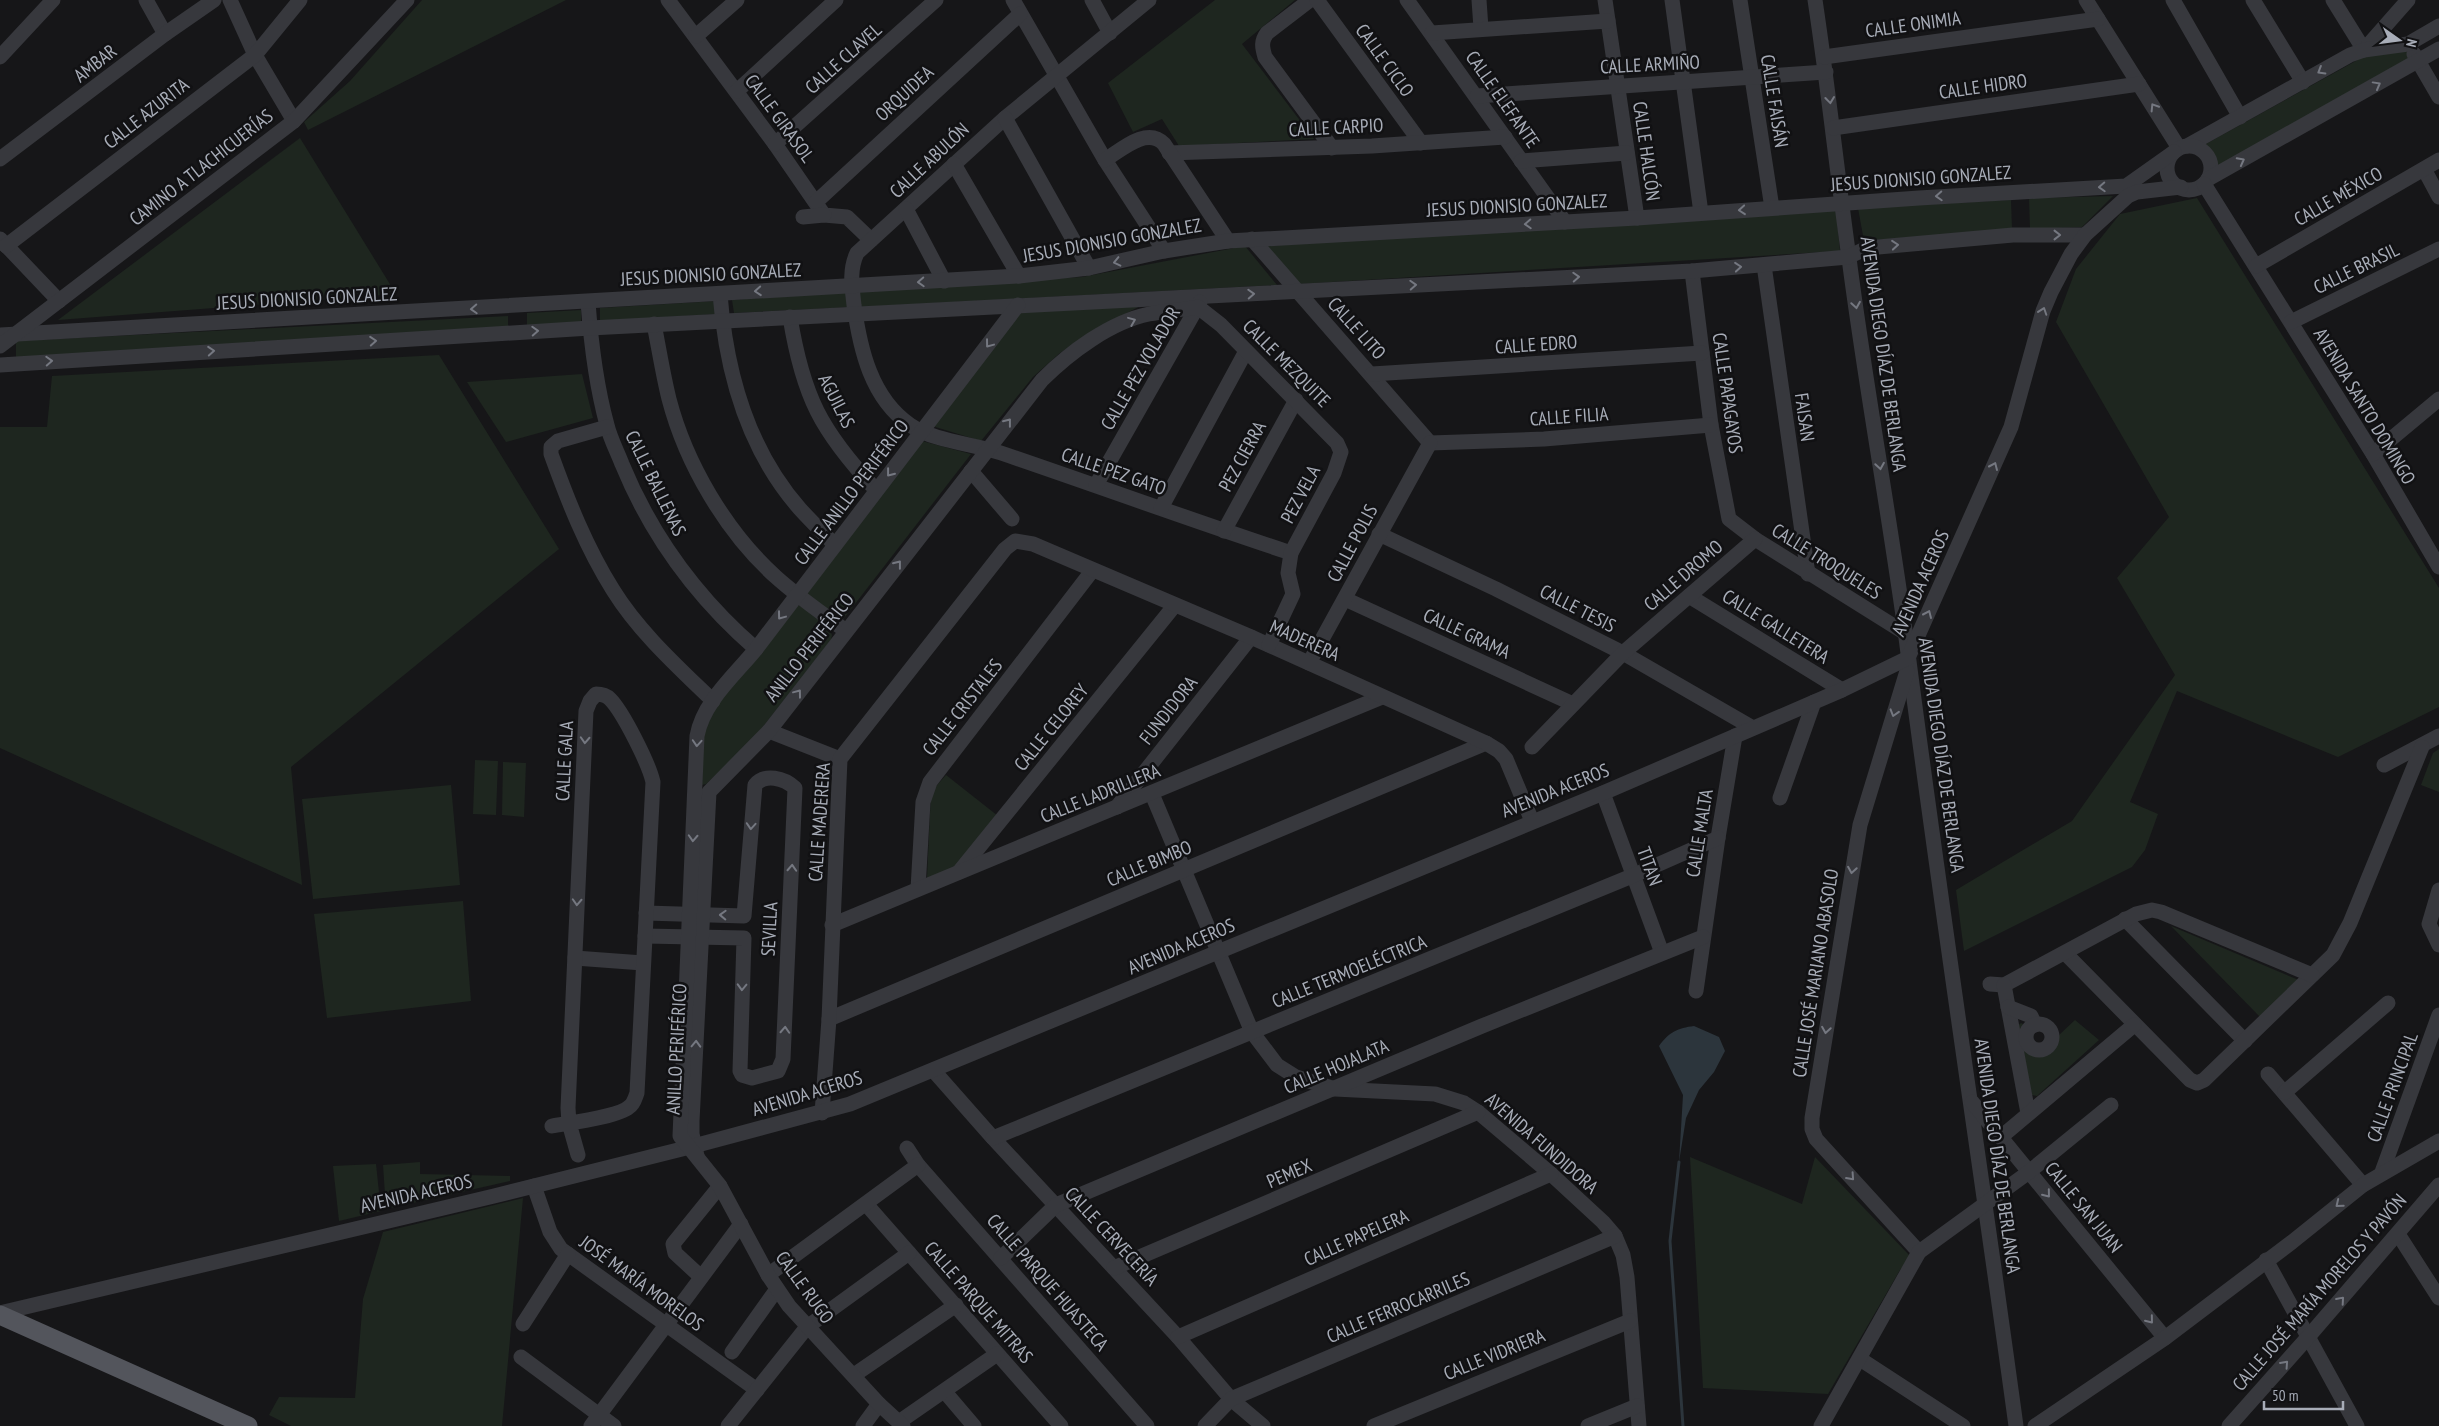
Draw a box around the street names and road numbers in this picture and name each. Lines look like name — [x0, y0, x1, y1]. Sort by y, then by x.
street label: CALLE ONIMIA — [1864, 5, 1962, 43]
street label: CALLE CLAVEL — [800, 17, 886, 99]
street label: CALLE CICLO — [1351, 19, 1419, 101]
street label: AMBAR — [69, 39, 121, 87]
street label: CALLE ELEFANTE — [1461, 46, 1545, 152]
street label: CALLE ARMIÑO — [1599, 49, 1701, 79]
street label: CALLE FAISÁN — [1756, 53, 1794, 149]
street label: ORQUIDEA — [870, 60, 938, 126]
street label: CALLE HIDRO — [1937, 68, 2029, 104]
street label: CALLE GIRASOL — [740, 69, 820, 167]
street label: CALLE AZURITA — [99, 72, 193, 154]
street label: CALLE HALCÓN — [1628, 100, 1666, 202]
street label: CAMINO A TLACHICUERÍAS — [124, 103, 278, 231]
street label: CALLE CARPIO — [1288, 113, 1384, 141]
street label: CALLE ABULÓN — [884, 117, 974, 203]
street label: JESUS DIONISIO GONZALEZ — [1829, 160, 2012, 196]
street label: CALLE MÉXICO — [2290, 161, 2386, 231]
street label: JESUS DIONISIO GONZALEZ — [1425, 188, 1608, 222]
street label: JESUS DIONISIO GONZALEZ — [1020, 212, 1203, 268]
street label: AVENIDA DIEGO DÍAZ DE BERLANGA — [1856, 235, 1912, 473]
street label: CALLE BRASIL — [2309, 237, 2403, 299]
street label: JESUS DIONISIO GONZALEZ — [619, 257, 802, 291]
street label: JESUS DIONISIO GONZALEZ — [215, 281, 398, 315]
street label: CALLE LITO — [1323, 292, 1391, 364]
street label: CALLE PEZ VOLADOR — [1095, 302, 1185, 434]
street label: CALLE MEZQUITE — [1238, 314, 1336, 412]
street label: AVENIDA SANTO DOMINGO — [2309, 323, 2421, 489]
street label: CALLE EDRO — [1494, 329, 1578, 359]
street label: CALLE PAPAGAYOS — [1708, 331, 1748, 455]
street label: AGUILAS — [813, 370, 861, 432]
street label: FAISAN — [1790, 391, 1820, 443]
street label: CALLE FILIA — [1529, 401, 1609, 431]
street label: CALLE ANILLO PERIFÉRICO — [788, 415, 914, 569]
street label: PEZ CIERRA — [1213, 417, 1271, 495]
street label: CALLE BALLENAS — [620, 426, 692, 540]
street label: CALLE PEZ GATO — [1058, 442, 1170, 500]
street label: PEZ VELA — [1275, 461, 1325, 527]
street label: CALLE POLIS — [1322, 500, 1382, 586]
street label: CALLE TROQUELES — [1768, 518, 1886, 604]
street label: AVENIDA ACEROS — [1886, 526, 1954, 640]
street label: CALLE DROMO — [1639, 534, 1727, 616]
street label: CALLE TESIS — [1536, 579, 1620, 637]
street label: CALLE GALLETERA — [1718, 584, 1834, 668]
street label: ANILLO PERIFÉRICO — [759, 588, 859, 706]
street label: CALLE GRAMA — [1420, 602, 1514, 664]
street label: MADERERA — [1266, 614, 1344, 666]
street label: AVENIDA DIEGO DÍAZ DE BERLANGA — [1914, 636, 1970, 874]
street label: CALLE CRISTALES — [917, 654, 1007, 760]
street label: FUNDIDORA — [1134, 671, 1202, 749]
street label: CALLE CELOREY — [1009, 678, 1094, 775]
street label: CALLE GALA — [550, 720, 578, 802]
street label: CALLE LADRILLERA — [1037, 758, 1164, 828]
street label: AVENIDA ACEROS — [1498, 758, 1612, 822]
street label: CALLE MADERERA — [803, 762, 835, 882]
street label: CALLE MALTA — [1680, 787, 1718, 879]
street label: CALLE BIMBO — [1103, 834, 1195, 892]
street label: TITAN — [1632, 843, 1668, 889]
street label: CALLE JOSÉ MARIANO ABASOLO — [1787, 867, 1843, 1079]
street label: SEVILLA — [756, 901, 782, 957]
street label: AVENIDA ACEROS — [1124, 913, 1238, 979]
street label: CALLE TERMOELÉCTRICA — [1268, 929, 1430, 1013]
street label: ANILLO PERIFÉRICO — [661, 983, 691, 1115]
street label: CALLE PRINCIPAL — [2361, 1029, 2423, 1145]
street label: CALLE HOJALATA — [1280, 1033, 1392, 1099]
street label: AVENIDA DIEGO DÍAZ DE BERLANGA — [1970, 1037, 2026, 1275]
street label: AVENIDA ACEROS — [749, 1065, 865, 1121]
street label: AVENIDA FUNDIDORA — [1480, 1087, 1604, 1199]
street label: PEMEX — [1263, 1153, 1316, 1193]
street label: CALLE SAN JUAN — [2040, 1157, 2128, 1257]
street label: AVENIDA ACEROS — [358, 1168, 474, 1218]
street label: CALLE CERVECERÍA — [1060, 1181, 1164, 1291]
street label: CALLE JOSÉ MARÍA MORELOS Y PAVÓN — [2227, 1189, 2411, 1395]
street label: CALLE PAPELERA — [1300, 1203, 1412, 1271]
street label: CALLE PARQUE HUASTECA — [982, 1209, 1114, 1355]
street label: JOSÉ MARÍA MORELOS — [574, 1229, 709, 1336]
street label: CALLE PARQUE MITRAS — [920, 1236, 1038, 1368]
street label: CALLE RUGO — [771, 1246, 839, 1328]
street label: CALLE FERROCARRILES — [1323, 1266, 1473, 1348]
street label: CALLE VIDRIERA — [1440, 1323, 1548, 1385]

